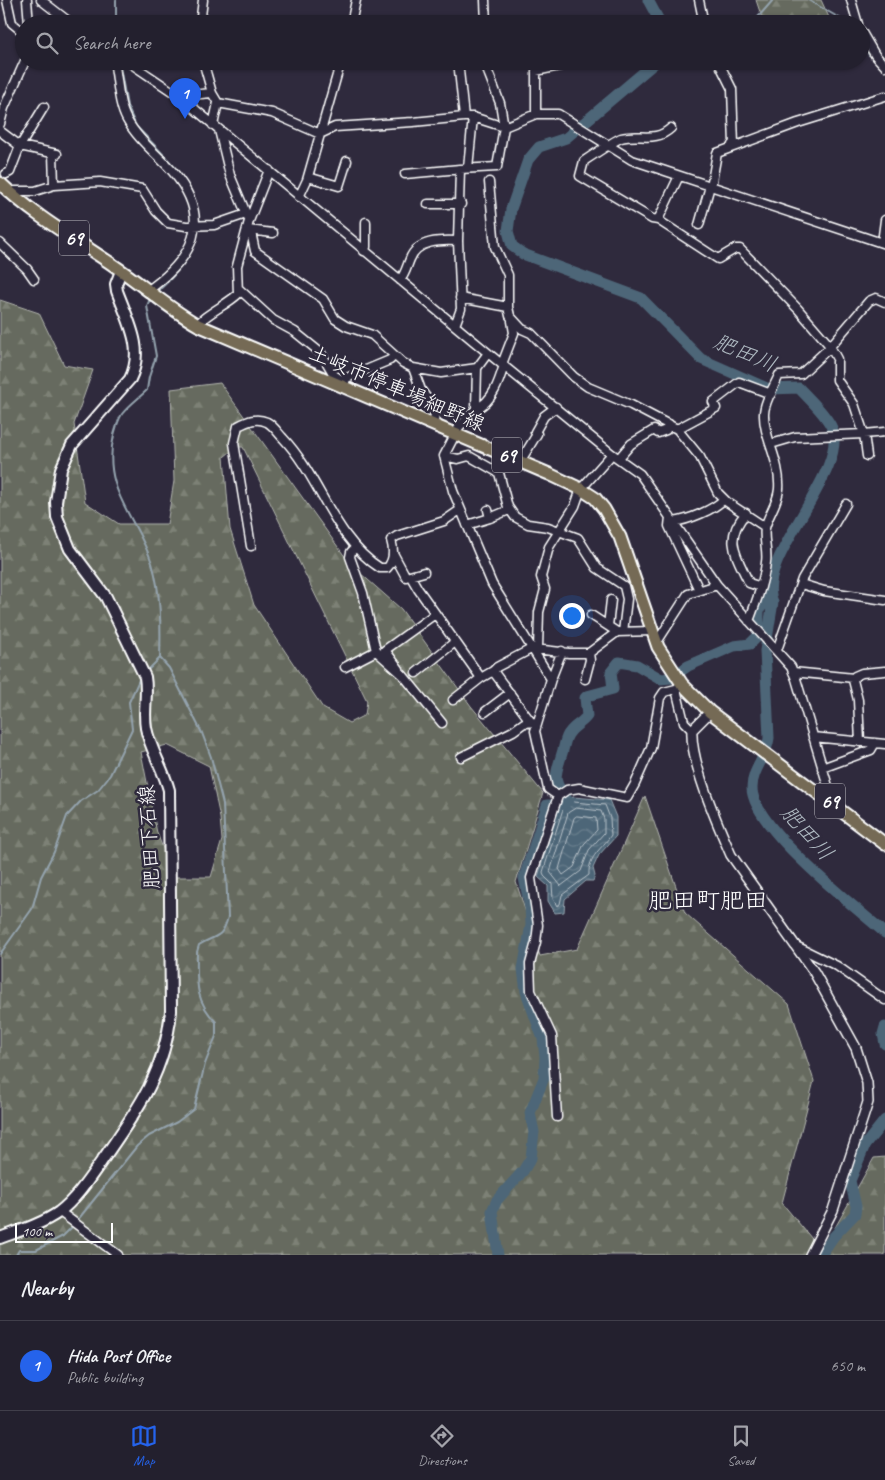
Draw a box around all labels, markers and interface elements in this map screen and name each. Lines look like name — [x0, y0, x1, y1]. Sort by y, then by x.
search box — [15, 15, 870, 70]
icon: search — [33, 29, 61, 57]
text: Search here — [73, 31, 150, 55]
pin: 1 — [169, 78, 201, 119]
road number: 69 — [59, 220, 89, 256]
water label: 肥田川 — [709, 327, 781, 379]
street label: 土岐市停車場細野線 — [305, 339, 489, 437]
road number: 69 — [492, 438, 522, 472]
your location — [559, 603, 585, 629]
street label: 肥田下石線 — [133, 784, 165, 890]
road number: 69 — [815, 784, 845, 818]
water label: 肥田川 — [775, 799, 839, 867]
district label: 肥田町肥田 — [648, 885, 768, 915]
scale bar — [15, 1220, 112, 1243]
text: 100 m — [22, 1223, 52, 1240]
text: Nearby — [20, 1275, 73, 1301]
text: Hida Post Office — [67, 1344, 170, 1368]
text: 1 — [32, 1356, 40, 1376]
text: 650 m — [831, 1356, 865, 1376]
text: Public building — [67, 1368, 143, 1388]
tab: Map — [130, 1422, 158, 1469]
tab: Directions — [418, 1422, 467, 1469]
tab: Saved — [727, 1422, 755, 1469]

